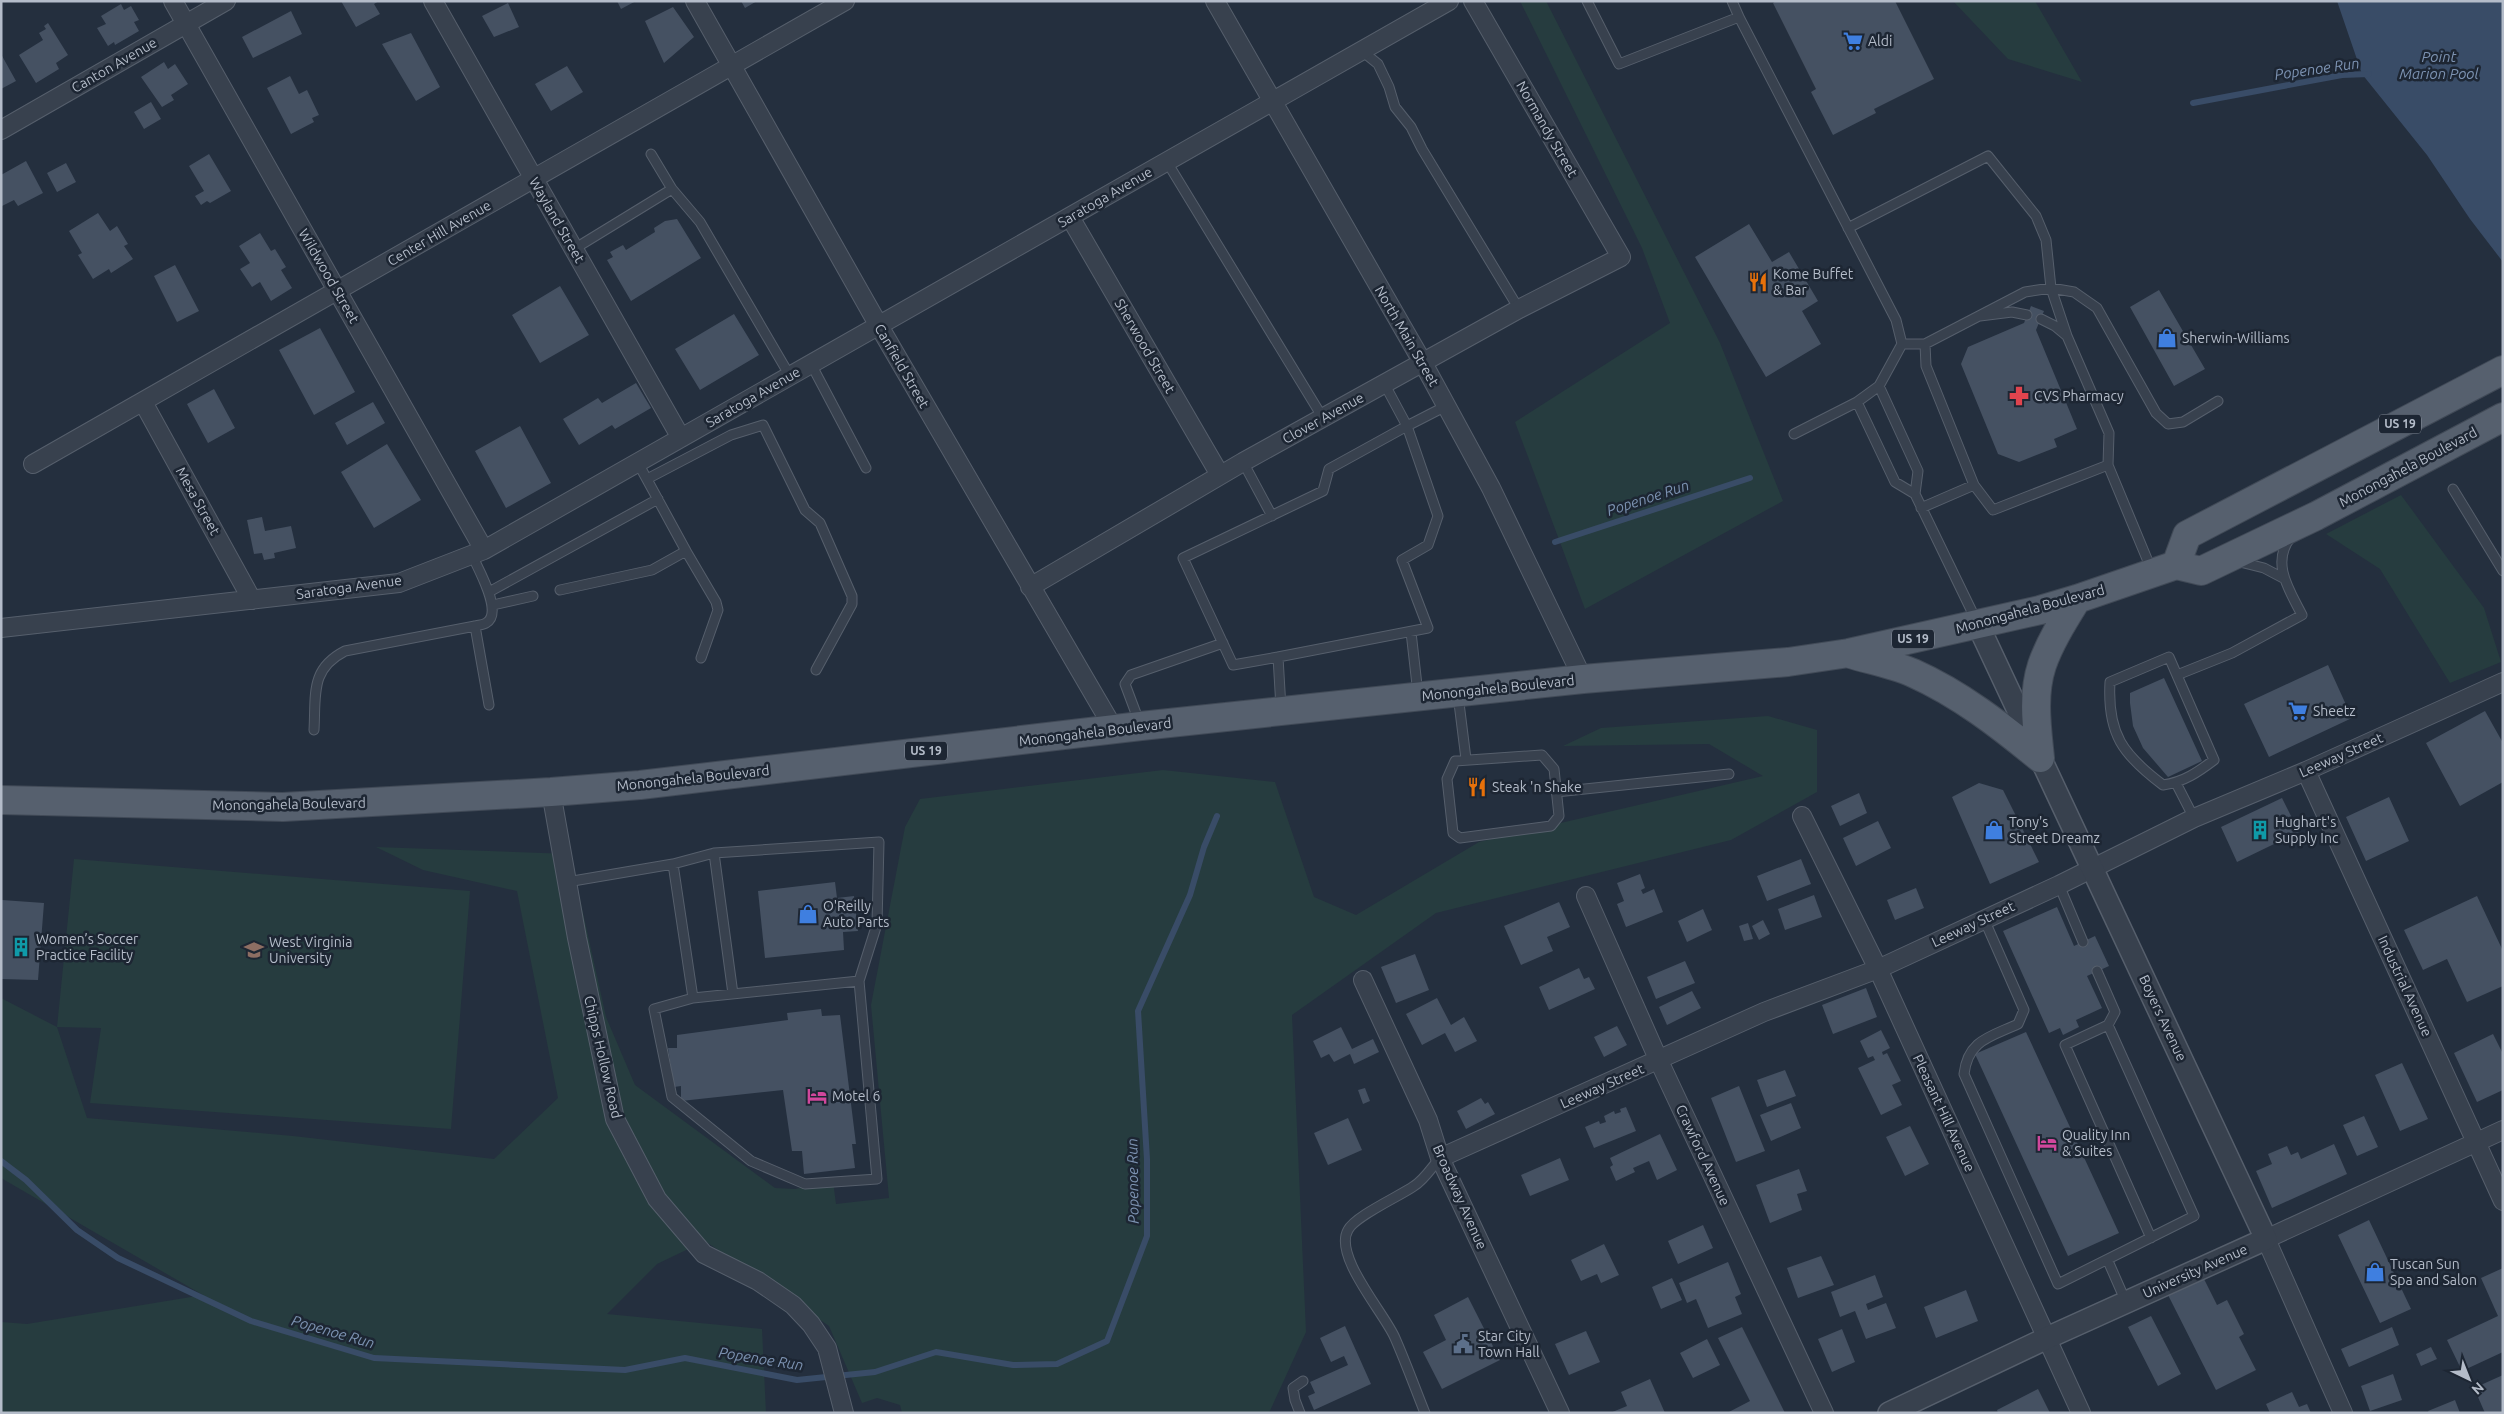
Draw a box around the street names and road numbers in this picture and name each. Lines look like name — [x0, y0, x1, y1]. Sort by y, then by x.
street label: Canton Avenue — [69, 34, 159, 96]
street label: Normandy Street — [1513, 78, 1581, 180]
street label: Saratoga Avenue — [1055, 163, 1155, 231]
street label: Wayland Street — [526, 174, 588, 266]
street label: Center Hill Avenue — [384, 197, 494, 269]
street label: Wildwood Street — [296, 226, 363, 326]
street label: North Main Street — [1372, 283, 1442, 389]
street label: Sherwood Street — [1111, 296, 1179, 396]
street label: Canfield Street — [871, 321, 933, 411]
street label: Saratoga Avenue — [703, 363, 803, 431]
street label: Clover Avenue — [1279, 389, 1367, 447]
road number: US 19 — [2379, 414, 2421, 434]
street label: Monongahela Boulevard — [2336, 424, 2480, 510]
street label: Mesa Street — [173, 464, 224, 538]
street label: Saratoga Avenue — [295, 572, 403, 602]
street label: Monongahela Boulevard — [1954, 581, 2106, 637]
road number: US 19 — [1892, 630, 1934, 648]
street label: Monongahela Boulevard — [1421, 672, 1575, 704]
street label: Monongahela Boulevard — [1018, 715, 1172, 749]
street label: Leeway Street — [2297, 729, 2386, 781]
road number: US 19 — [905, 741, 947, 760]
street label: Monongahela Boulevard — [616, 762, 770, 794]
street label: Monongahela Boulevard — [212, 795, 366, 813]
street label: Leeway Street — [1929, 898, 2017, 950]
street label: Industrial Avenue — [2375, 933, 2435, 1039]
street label: Boyers Avenue — [2136, 972, 2190, 1064]
street label: Chipps Hollow Road — [581, 994, 625, 1120]
street label: Pleasant Hill Avenue — [1910, 1052, 1978, 1174]
street label: Leeway Street — [1558, 1060, 1647, 1112]
street label: Crawford Avenue — [1673, 1102, 1733, 1208]
street label: Broadway Avenue — [1430, 1142, 1490, 1252]
street label: University Avenue — [2140, 1241, 2250, 1301]

